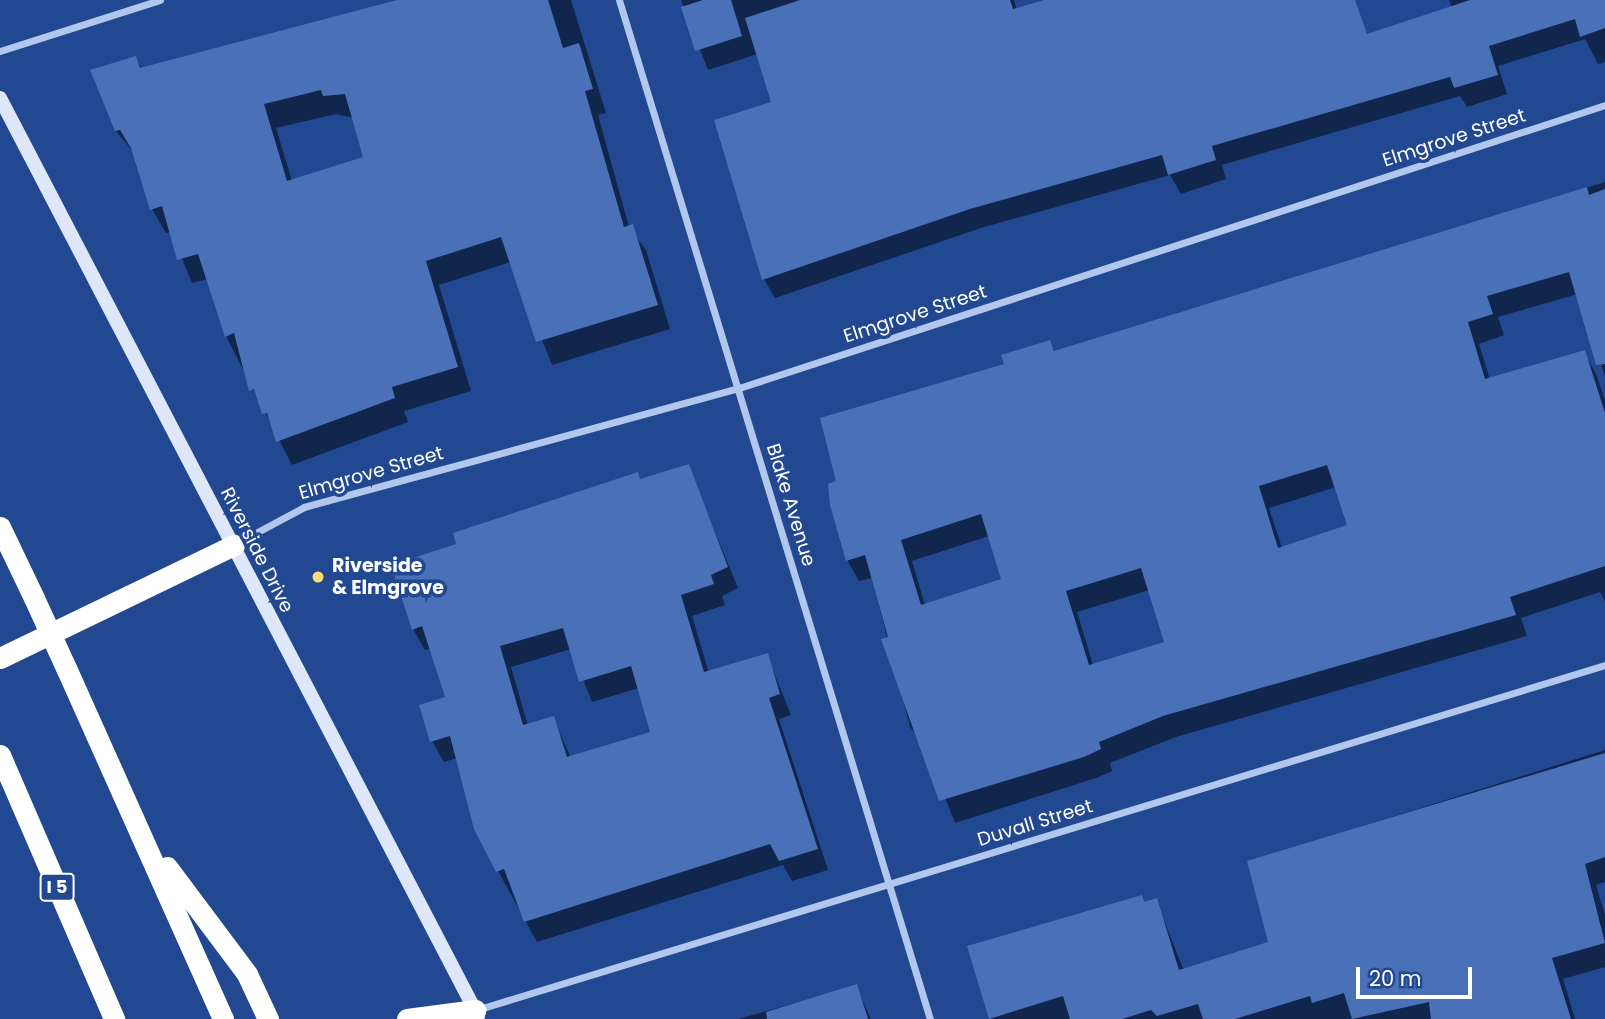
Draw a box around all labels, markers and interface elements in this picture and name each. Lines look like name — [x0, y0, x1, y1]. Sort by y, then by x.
street label: Elmgrove Street — [1380, 104, 1528, 172]
street label: Elmgrove Street — [841, 280, 989, 348]
street label: Elmgrove Street — [296, 441, 446, 505]
street label: Blake Avenue — [762, 441, 820, 569]
street label: Riverside Drive — [216, 483, 298, 617]
place label: Riverside & Elmgrove — [332, 555, 444, 599]
marker: Riverside & Elmgrove — [310, 569, 326, 585]
street label: Duvall Street — [975, 795, 1095, 851]
road number: I 5 — [40, 872, 74, 902]
scale bar — [1360, 953, 1476, 997]
text: 20 m — [1369, 964, 1422, 993]

